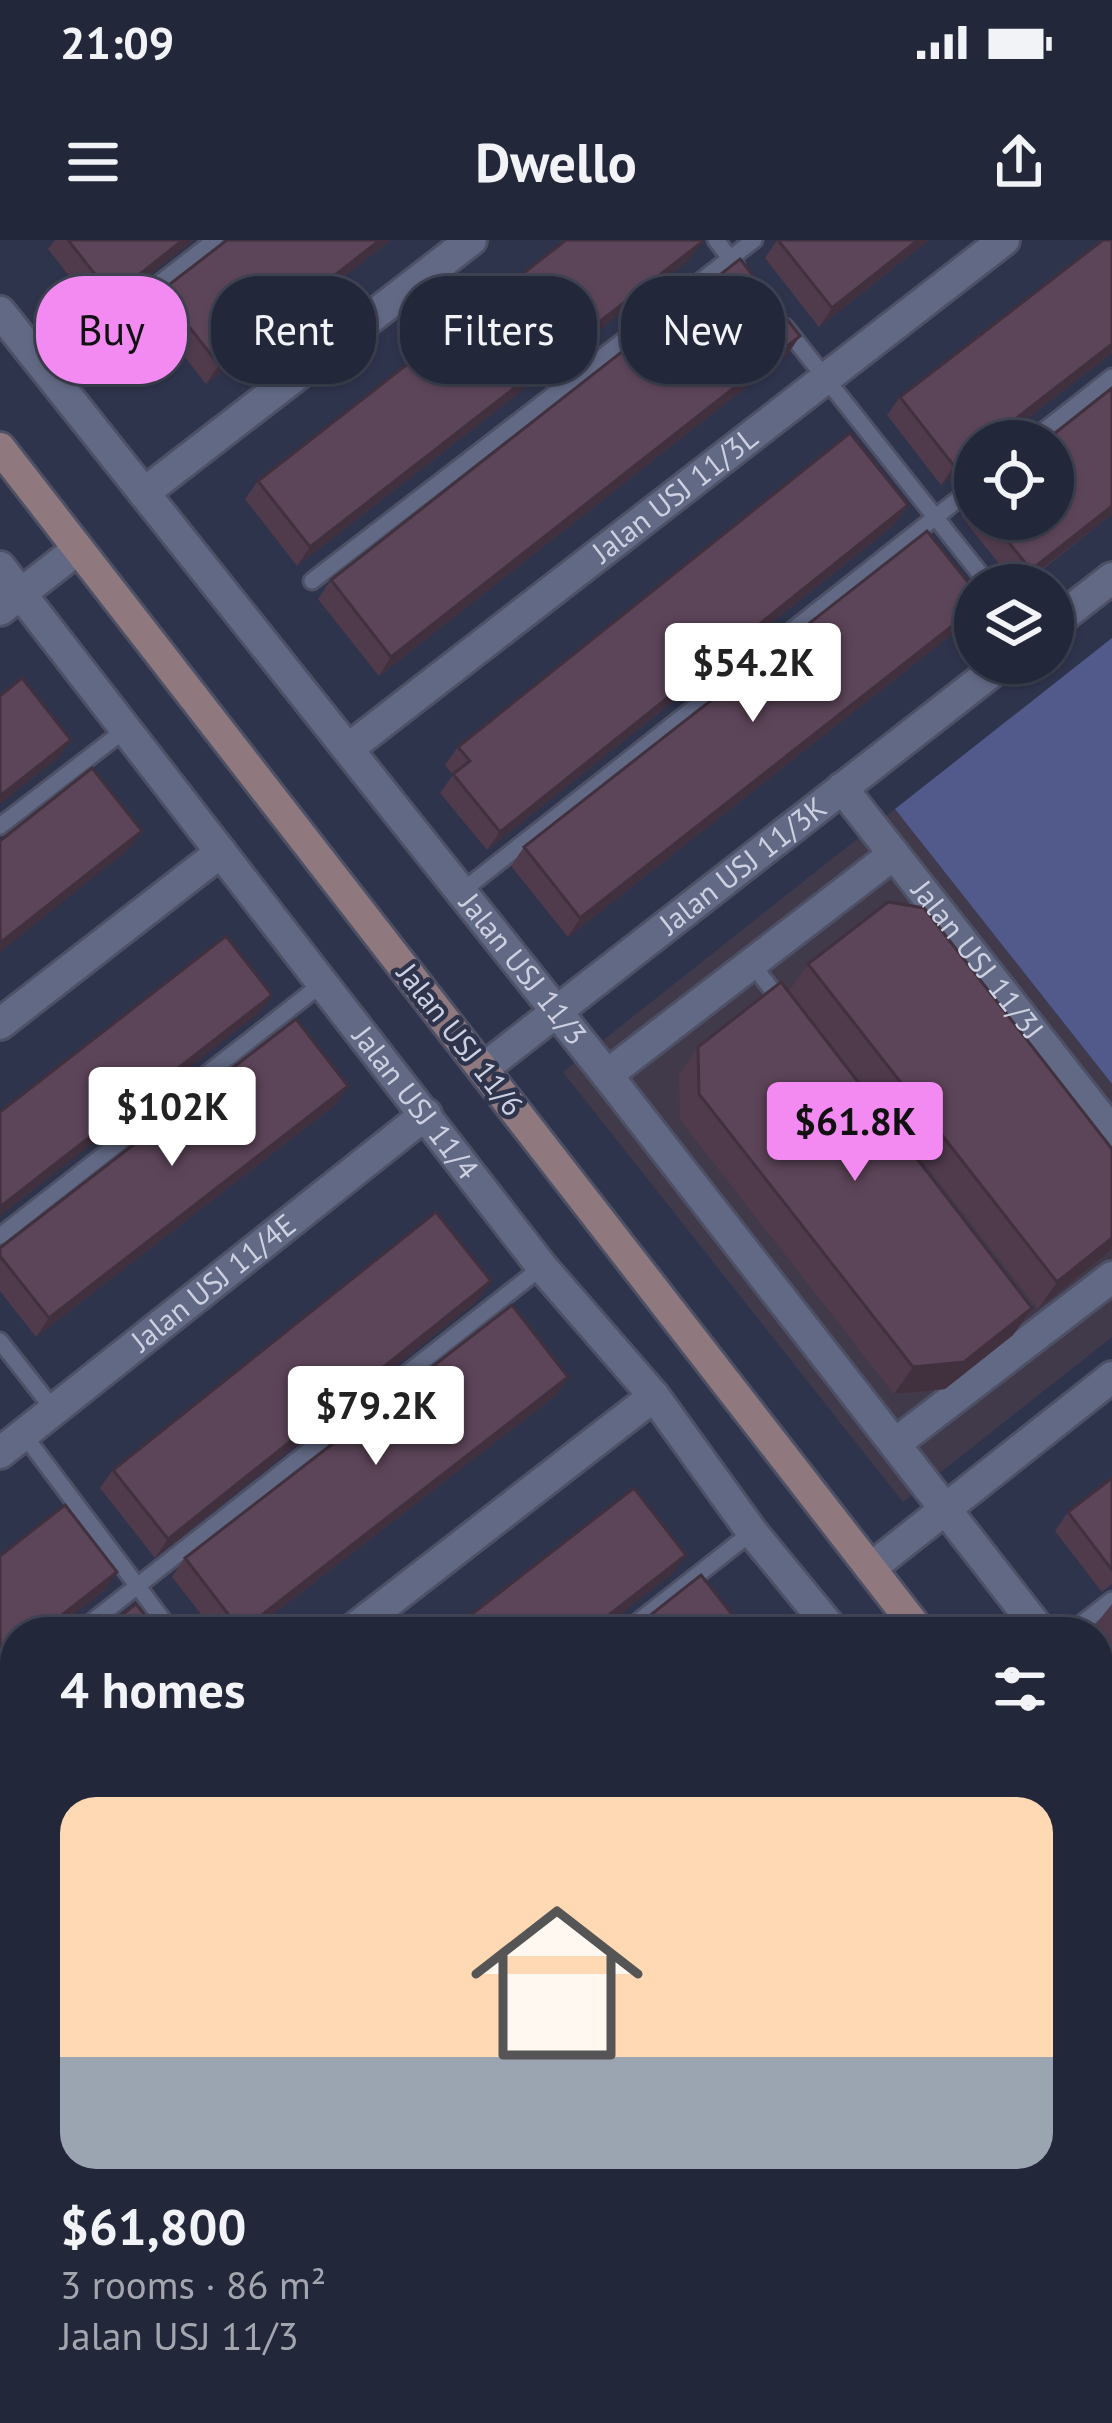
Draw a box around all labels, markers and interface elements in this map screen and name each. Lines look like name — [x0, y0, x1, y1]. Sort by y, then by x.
text: 21:09 — [60, 13, 174, 71]
text: Dwello — [475, 127, 637, 197]
icon: menu — [60, 129, 126, 195]
icon: share — [986, 129, 1052, 195]
chip: Buy — [36, 276, 187, 384]
chip: Rent — [211, 276, 376, 384]
chip: Filters — [400, 276, 597, 384]
chip: New — [621, 276, 785, 384]
street label: Jalan USJ 11/3L — [582, 418, 765, 572]
map controls — [954, 420, 1074, 684]
button: locate — [954, 420, 1074, 540]
button: layers — [954, 564, 1074, 684]
pin: $54.2K — [655, 623, 851, 725]
text: $54.2K — [692, 636, 814, 687]
street label: Jalan USJ 11/3K — [649, 787, 834, 943]
street label: Jalan USJ 11/3J — [902, 870, 1053, 1047]
street label: Jalan USJ 11/3 — [450, 883, 597, 1052]
street label: Jalan USJ 11/6 — [388, 953, 533, 1123]
street label: Jalan USJ 11/4 — [343, 1016, 488, 1187]
pin: $102K — [88, 1067, 256, 1169]
text: $102K — [116, 1080, 228, 1131]
pin: $61.8K — [757, 1082, 953, 1184]
text: $61.8K — [794, 1095, 916, 1146]
street label: Jalan USJ 11/4E — [121, 1204, 303, 1361]
pin: $79.2K — [278, 1366, 474, 1468]
text: $79.2K — [315, 1379, 437, 1430]
text: 4 homes — [60, 1656, 246, 1722]
icon: filters — [987, 1656, 1053, 1722]
icon: home — [449, 1875, 665, 2091]
text: $61,800 — [60, 2193, 246, 2259]
text: 3 rooms · 86 m² — [60, 2259, 326, 2310]
text: Jalan USJ 11/3 — [60, 2310, 299, 2361]

